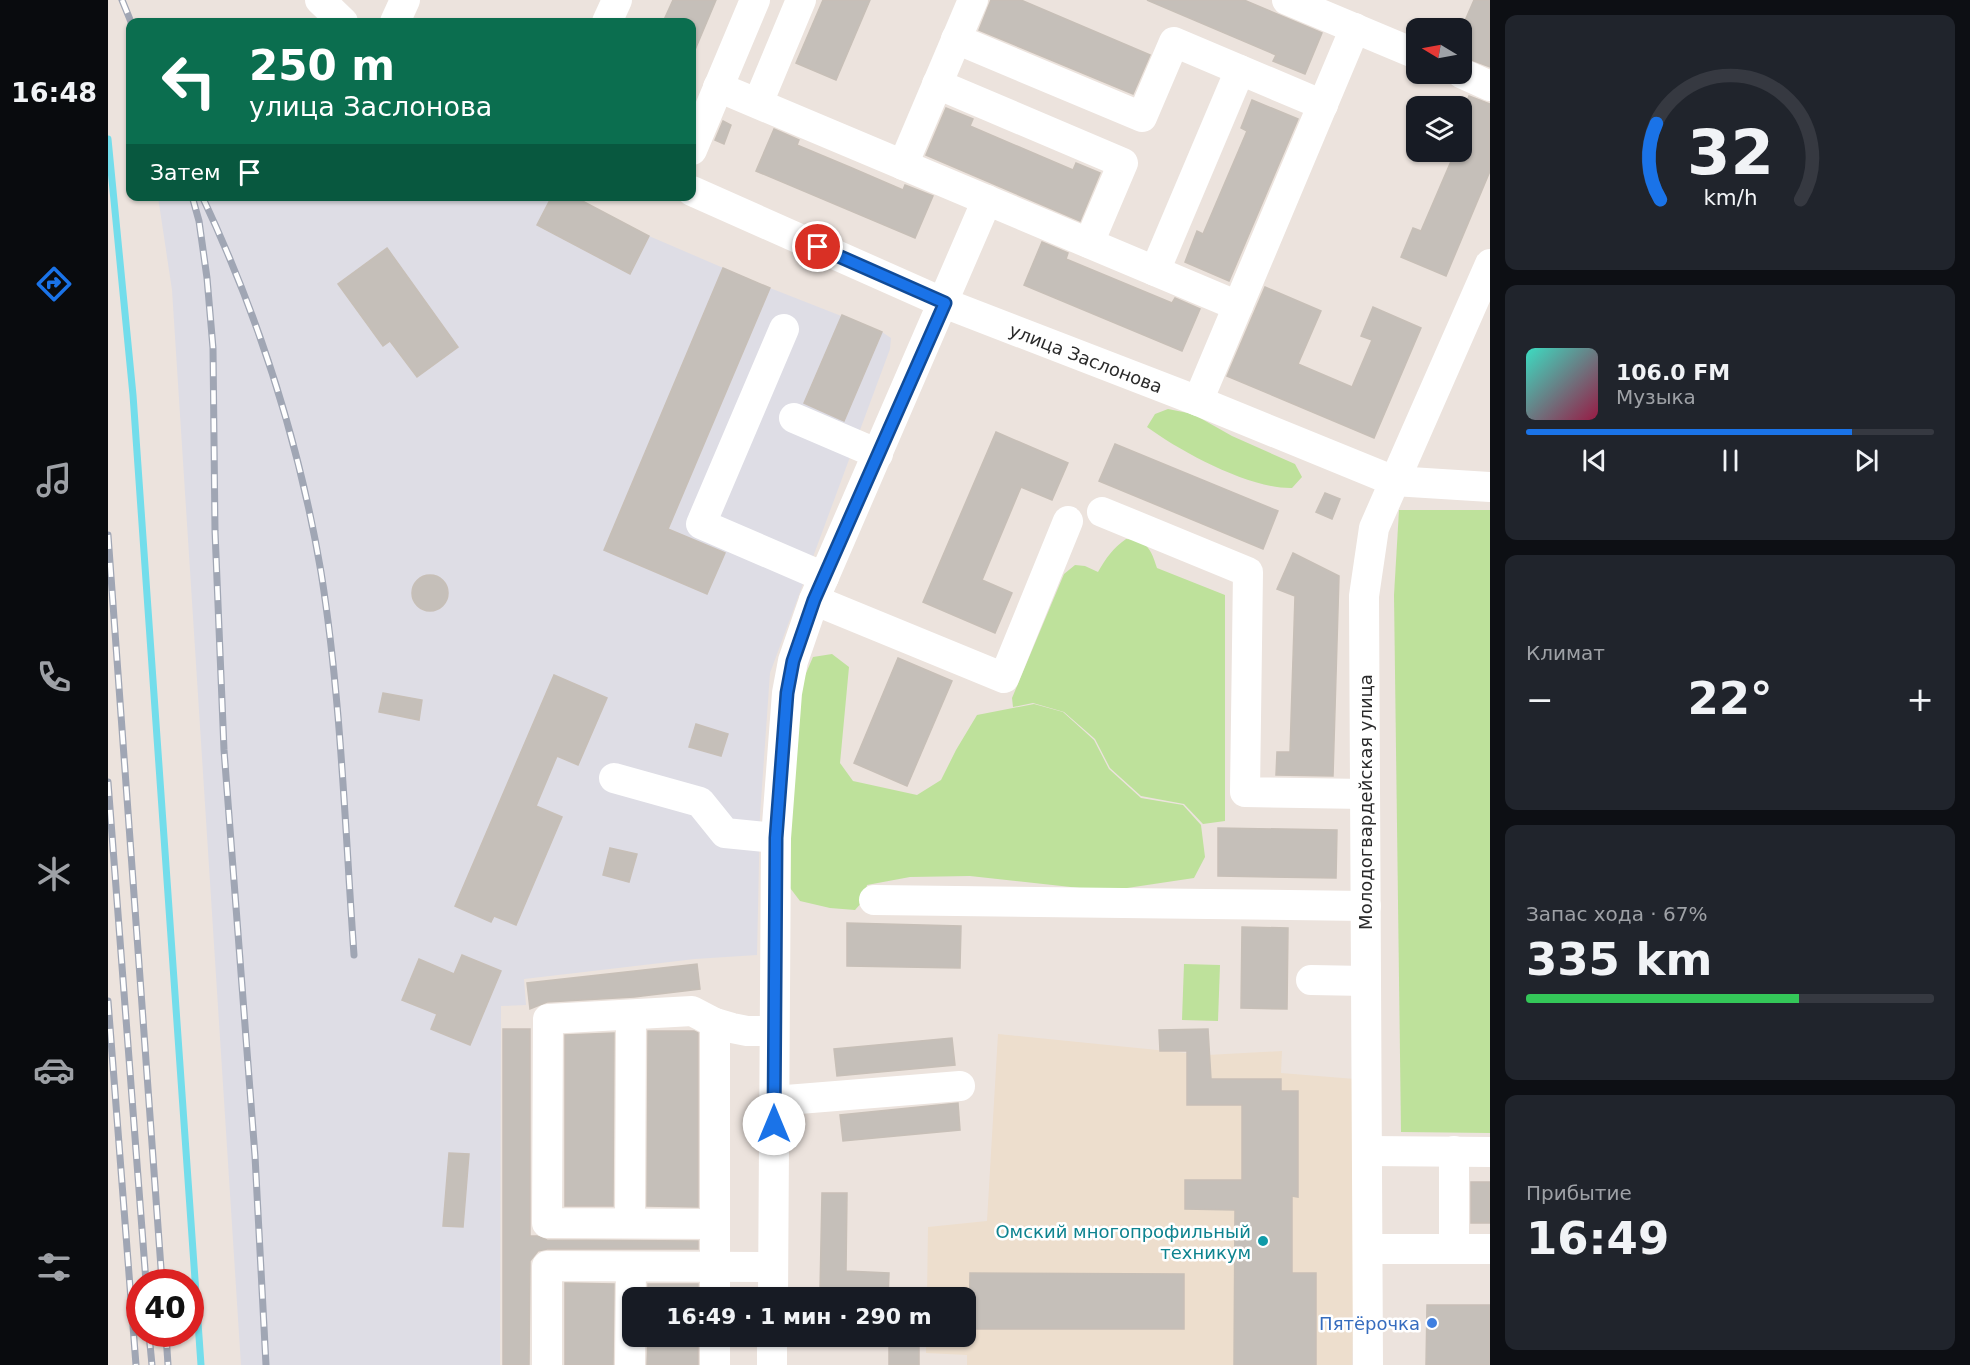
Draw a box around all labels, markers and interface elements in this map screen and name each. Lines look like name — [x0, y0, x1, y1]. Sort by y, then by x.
north arrow — [1406, 18, 1472, 84]
map controls — [1406, 18, 1472, 162]
text: 250 m — [249, 41, 395, 90]
icon: left — [150, 42, 228, 120]
text: 16:48 — [11, 77, 97, 108]
text: улица Заслонова — [249, 91, 492, 122]
button: layers — [1406, 96, 1472, 162]
text: 32 — [1687, 116, 1773, 189]
icon: arrive — [233, 156, 266, 189]
text: Затем — [150, 160, 221, 185]
text: km/h — [1703, 185, 1757, 210]
pin — [792, 221, 843, 272]
icon: arrive — [801, 230, 834, 263]
icon: directions — [33, 263, 75, 305]
street label: улица Заслонова — [1007, 319, 1166, 397]
text: 106.0 FM — [1616, 360, 1730, 385]
text: Музыка — [1616, 385, 1696, 409]
icon: previous — [1578, 444, 1611, 477]
icon: pause — [1714, 444, 1747, 477]
icon: next — [1850, 444, 1883, 477]
icon: music — [33, 459, 75, 501]
text: Климат — [1526, 641, 1605, 665]
icon: phone — [33, 656, 75, 698]
text: 22° — [1687, 672, 1773, 725]
street label: Молодогвардейская улица — [1355, 674, 1376, 930]
text: − — [1526, 680, 1554, 719]
text: + — [1906, 680, 1934, 719]
icon: climate — [33, 853, 75, 895]
text: Запас хода · 67% — [1526, 902, 1707, 926]
text: 335 km — [1526, 933, 1712, 986]
icon: car — [33, 1049, 75, 1091]
position arrow — [742, 1092, 806, 1156]
text: Прибытие — [1526, 1181, 1632, 1205]
text: 16:49 — [1526, 1212, 1669, 1265]
place label: Омский многопрофильный техникум — [995, 1221, 1251, 1263]
marker: Омский многопрофильный техникум — [1256, 1234, 1270, 1248]
icon: filters — [33, 1246, 75, 1288]
speed limit sign: 40 — [126, 1269, 204, 1347]
text: 16:49 · 1 мин · 290 m — [666, 1304, 932, 1329]
place label: Пятёрочка — [1319, 1313, 1420, 1334]
marker: Пятёрочка — [1425, 1316, 1439, 1330]

